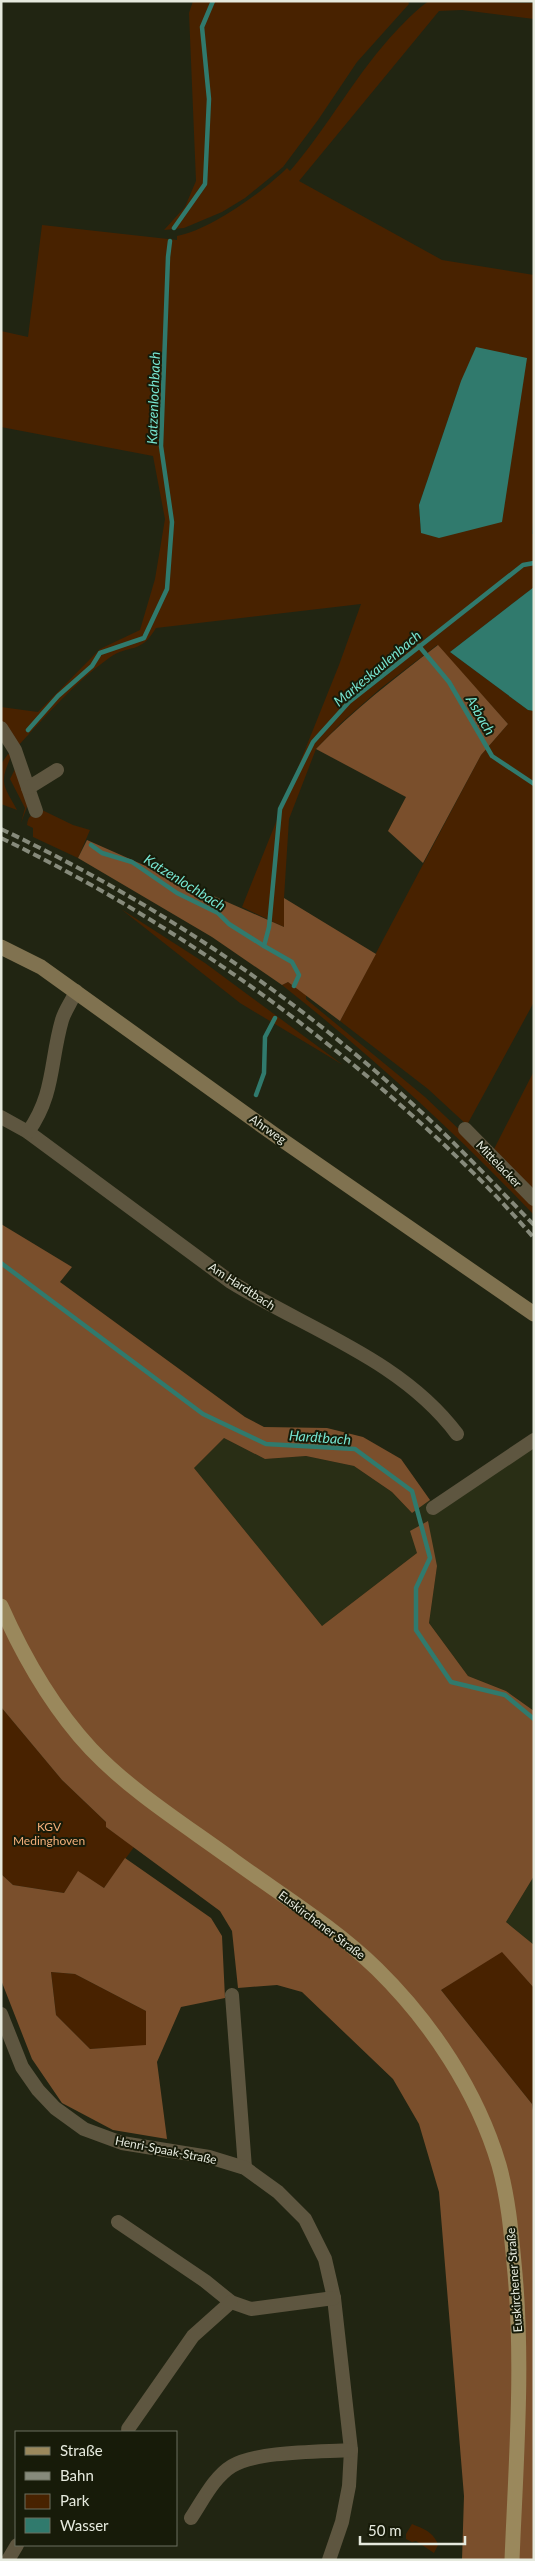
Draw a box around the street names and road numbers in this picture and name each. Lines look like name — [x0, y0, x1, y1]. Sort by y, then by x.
street label: Ahrweg — [247, 1111, 289, 1147]
street label: Mittelacker — [473, 1137, 525, 1191]
street label: Am Hardtbach — [206, 1259, 278, 1313]
street label: Euskirchener Straße — [276, 1887, 368, 1963]
street label: Henri-Spaak-Straße — [114, 2133, 218, 2167]
street label: Euskirchener Straße — [503, 2227, 525, 2333]

